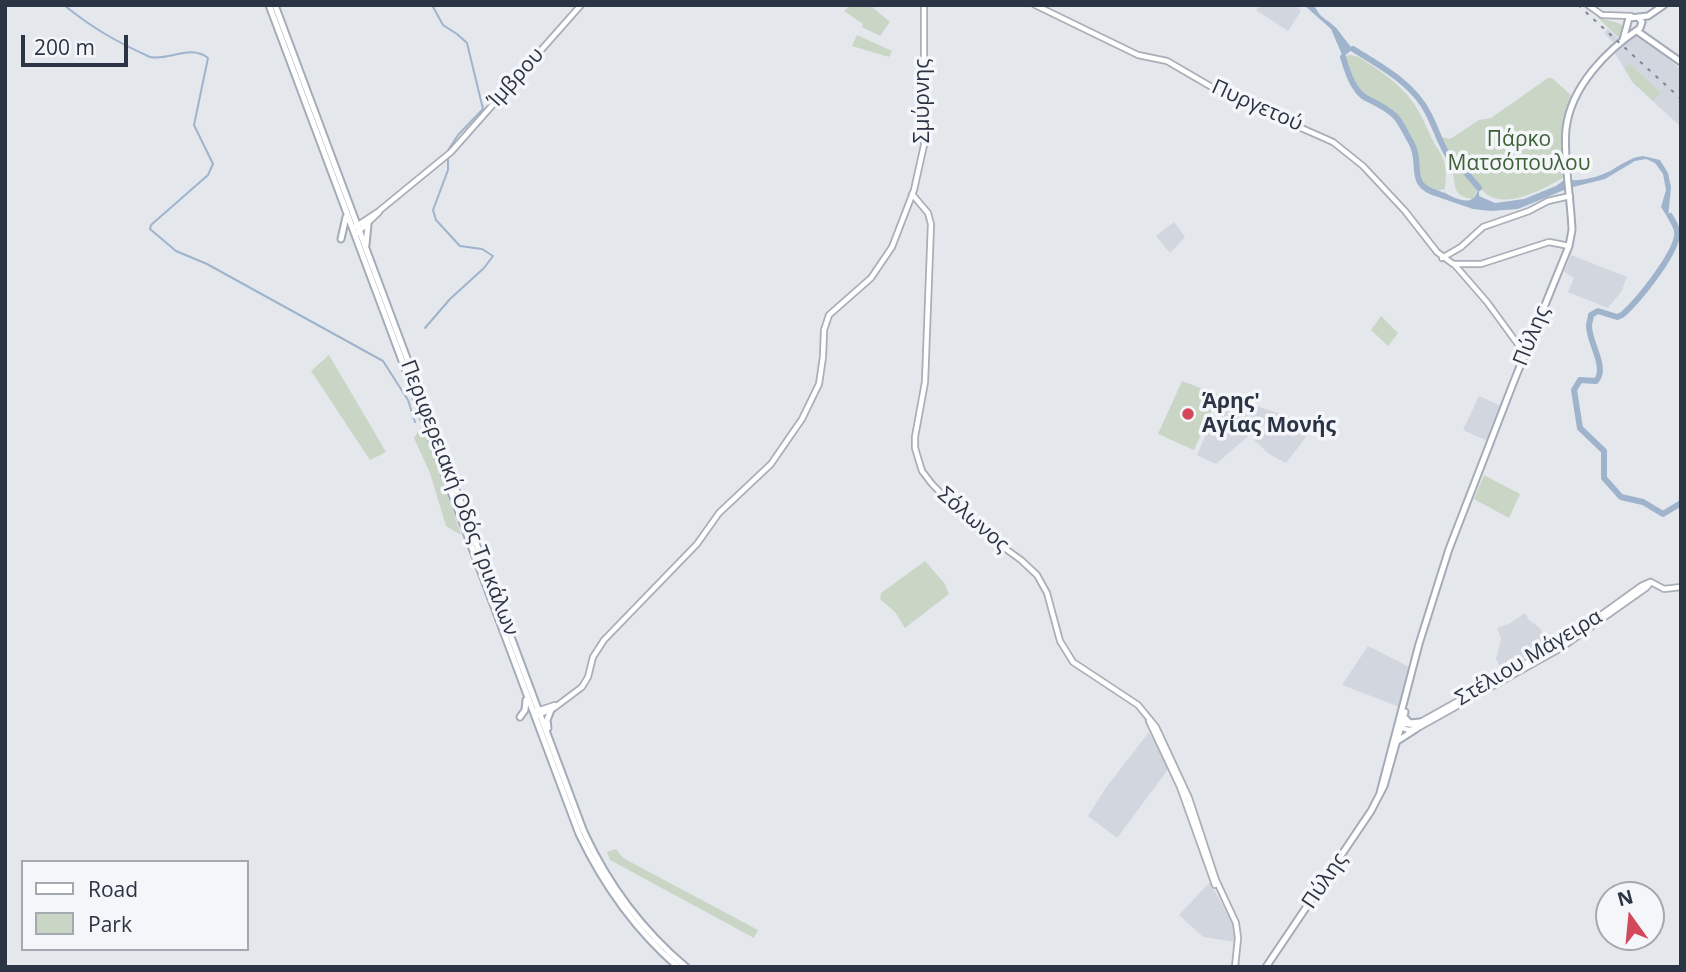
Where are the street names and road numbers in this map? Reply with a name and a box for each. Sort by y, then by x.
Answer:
street label: Ίμβρου [483,43,549,113]
street label: Σμύρνης [910,59,936,143]
street label: Πυργετού [1208,75,1306,137]
street label: Πύλης [1509,302,1555,370]
street label: Περιφερειακή Οδός Τρικάλων [395,357,523,639]
street label: Σόλωνος [932,482,1014,558]
street label: Στέλιου Μάγειρα [1451,604,1607,712]
street label: Πύλης [1297,848,1353,914]

